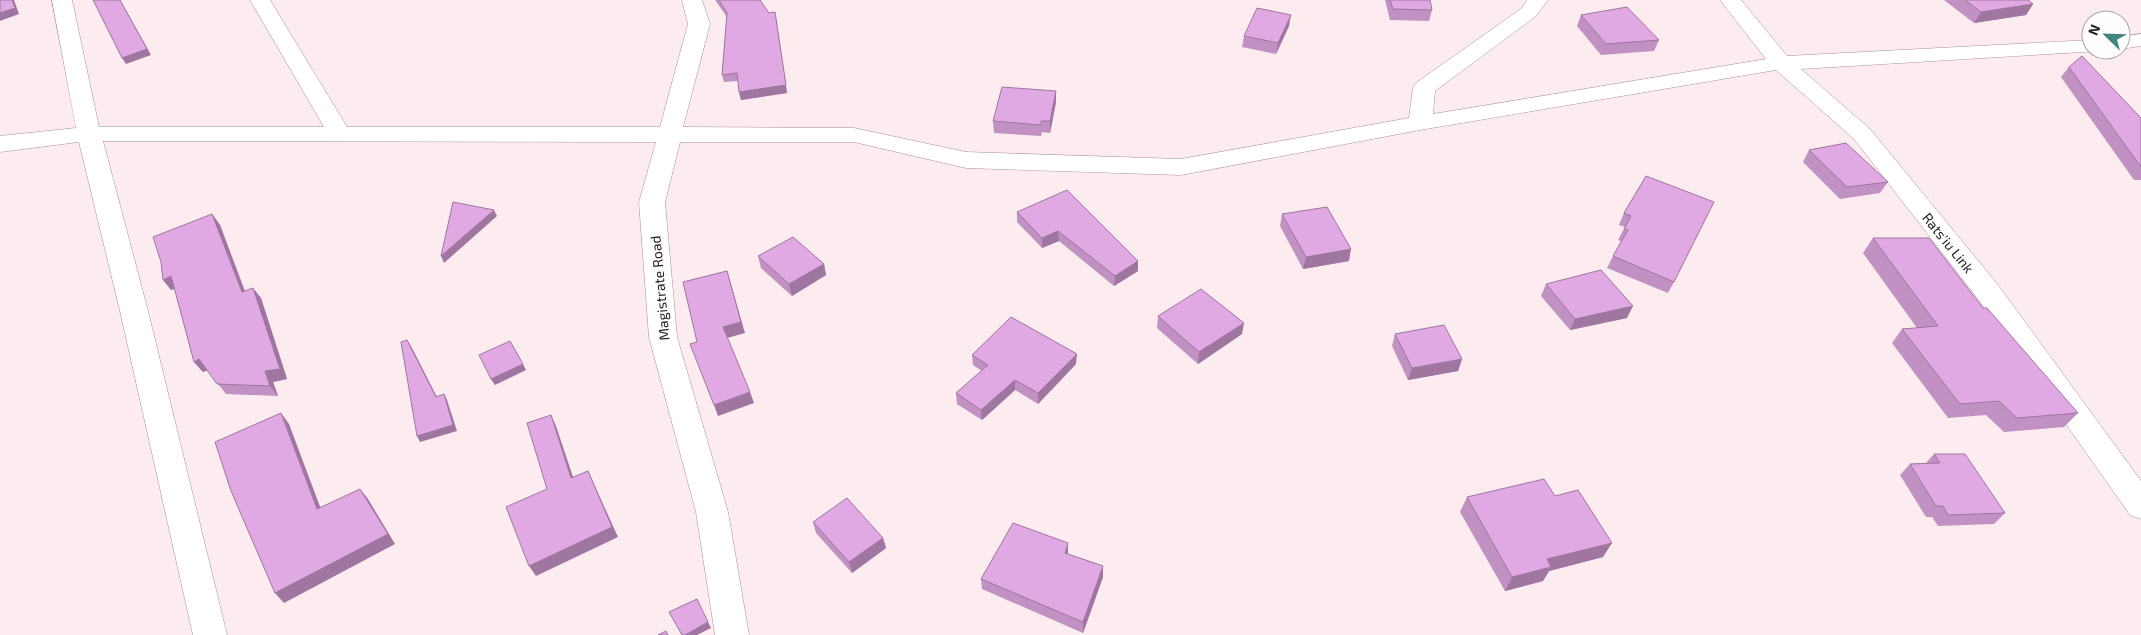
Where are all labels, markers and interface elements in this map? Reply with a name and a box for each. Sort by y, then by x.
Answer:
north arrow [2081,10,2131,60]
text: N [2084,22,2103,38]
street label: Rats'iu Link [1919,209,1978,276]
street label: Magistrate Road [646,235,673,341]

